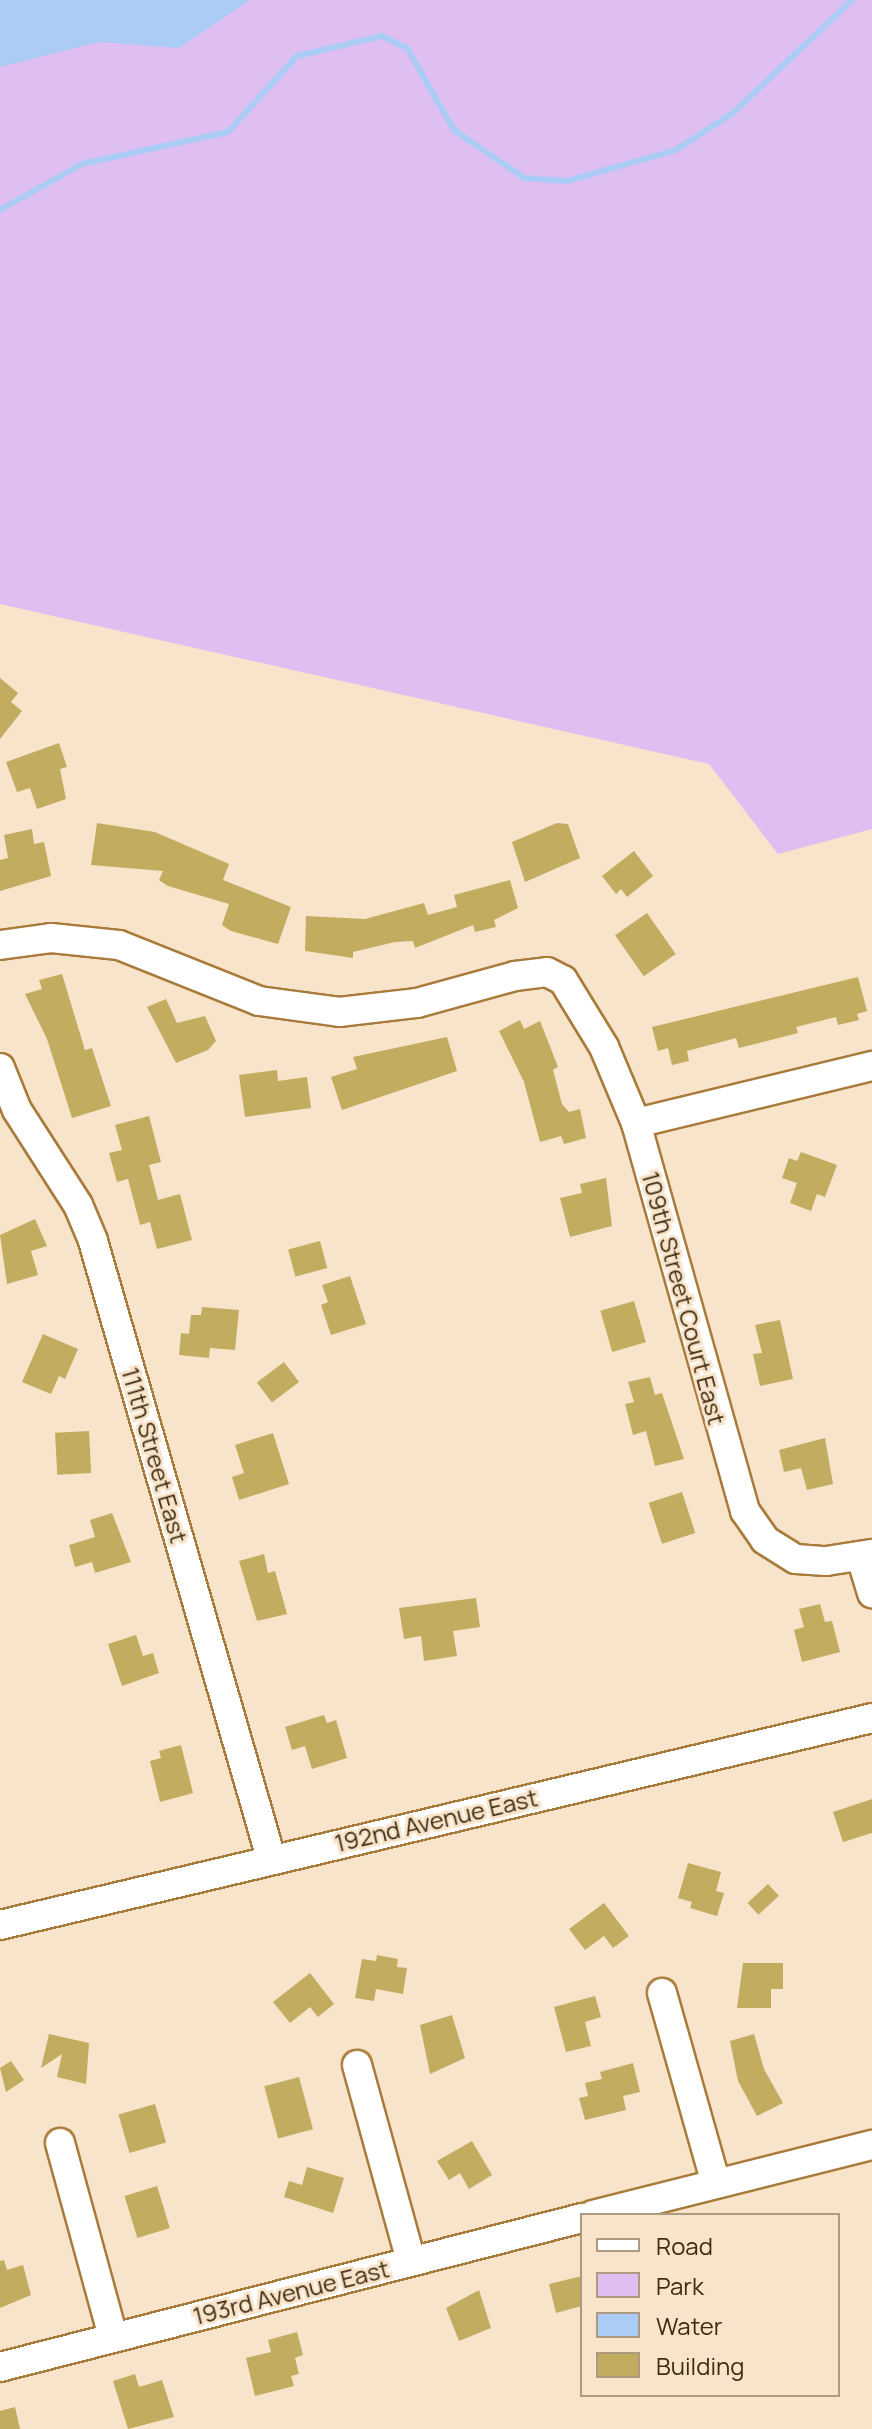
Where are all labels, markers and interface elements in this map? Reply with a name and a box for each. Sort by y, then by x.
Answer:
street label: 109th Street Court East [636,1168,732,1428]
street label: 111th Street East [116,1364,194,1546]
street label: 192nd Avenue East [332,1783,540,1857]
legend [580,2213,840,2397]
text: Road [656,2229,713,2262]
street label: 193rd Avenue East [190,2254,392,2330]
text: Park [656,2269,704,2302]
text: Water [656,2309,723,2342]
text: Building [656,2349,744,2382]

